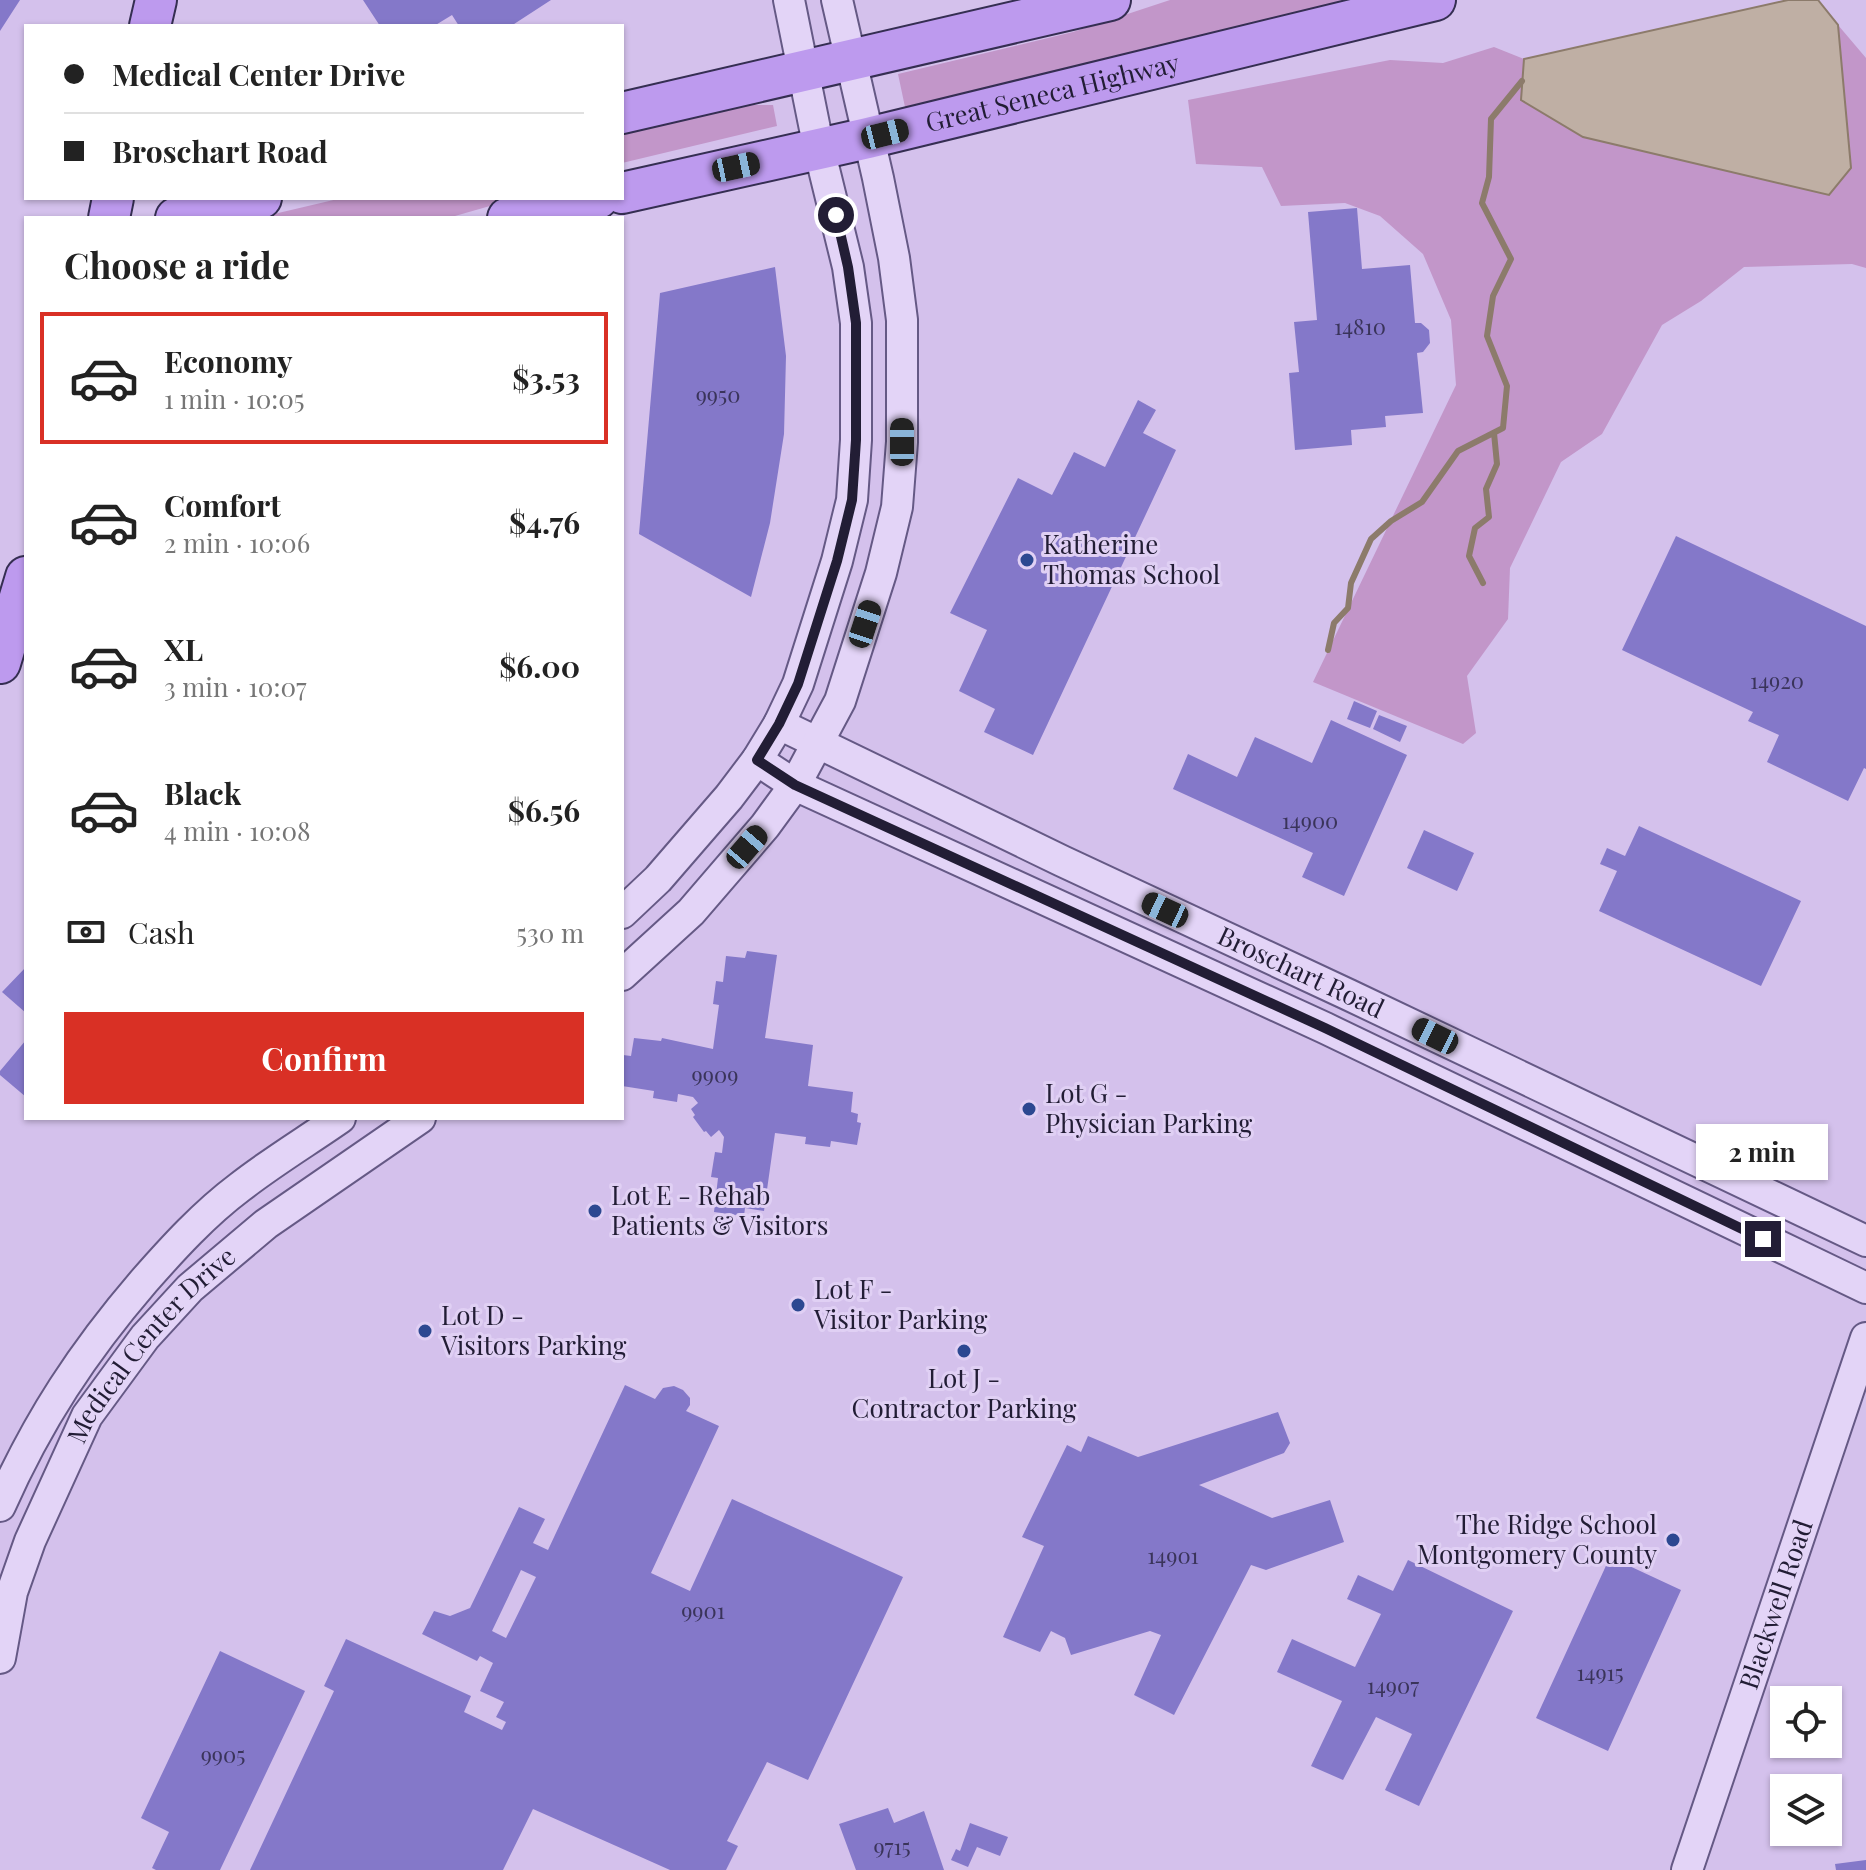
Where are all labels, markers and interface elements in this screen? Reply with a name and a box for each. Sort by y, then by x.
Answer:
street label: Great Seneca Highway [922,44,1183,139]
text: Medical Center Drive [112,54,405,94]
car [859,117,911,151]
text: Broschart Road [112,131,328,171]
car [710,150,762,184]
route start [818,197,854,233]
text: Choose a ride [64,240,290,288]
house number: 14810 [1334,311,1386,341]
text: Economy [164,341,293,381]
icon: car [68,342,140,414]
text: $3.53 [512,358,580,398]
house number: 9950 [696,379,740,409]
text: 1 min · 10:05 [164,381,305,416]
car [890,418,914,466]
text: Comfort [164,485,281,525]
icon: car [68,486,140,558]
text: $4.76 [509,502,580,542]
text: 2 min · 10:06 [164,525,310,560]
place label: Katherine Thomas School [1043,526,1220,591]
marker: Katherine Thomas School [1018,551,1036,569]
car [846,597,884,651]
text: XL [164,629,203,669]
icon: car [68,630,140,702]
text: $6.00 [499,646,580,686]
house number: 14920 [1750,665,1804,695]
text: 3 min · 10:07 [164,669,307,704]
text: Black [164,773,241,813]
icon: car [68,774,140,846]
text: $6.56 [508,790,580,830]
house number: 14900 [1282,805,1338,835]
text: 4 min · 10:08 [164,813,311,848]
car [722,821,772,873]
car [1138,889,1192,931]
icon: cash [64,910,108,954]
text: Cash [128,912,195,952]
text: 530 m [516,915,584,950]
street label: Broschart Road [1213,917,1390,1025]
button: Confirm [64,1012,584,1104]
car [1408,1015,1462,1057]
house number: 9909 [692,1059,738,1089]
place label: Lot G - Physician Parking [1045,1075,1253,1140]
marker: Lot G - Physician Parking [1020,1100,1038,1118]
callout: 2 min [1697,1123,1829,1179]
text: 2 min [1728,1134,1796,1169]
place label: Lot E - Rehab Patients & Visitors [611,1177,828,1242]
marker: Lot E - Rehab Patients & Visitors [586,1202,604,1220]
route end [1745,1221,1781,1257]
street label: Medical Center Drive [58,1238,242,1448]
place label: Lot F - Visitor Parking [813,1271,988,1336]
marker: Lot F - Visitor Parking [789,1296,807,1314]
place label: Lot D - Visitors Parking [440,1297,627,1362]
marker: Lot D - Visitors Parking [416,1322,434,1340]
marker: Lot J - Contractor Parking [955,1342,973,1360]
place label: Lot J - Contractor Parking [852,1360,1077,1425]
place label: The Ridge School Montgomery County [1417,1506,1657,1571]
street label: Blackwell Road [1730,1515,1820,1694]
marker: The Ridge School Montgomery County [1664,1531,1682,1549]
house number: 14901 [1147,1540,1199,1570]
house number: 9901 [681,1595,725,1625]
house number: 14915 [1576,1657,1624,1687]
house number: 14907 [1367,1670,1419,1700]
map controls [1770,1686,1842,1846]
button: locate [1770,1686,1842,1758]
house number: 9905 [201,1739,245,1769]
button: layers [1770,1774,1842,1846]
house number: 9715 [873,1831,911,1861]

